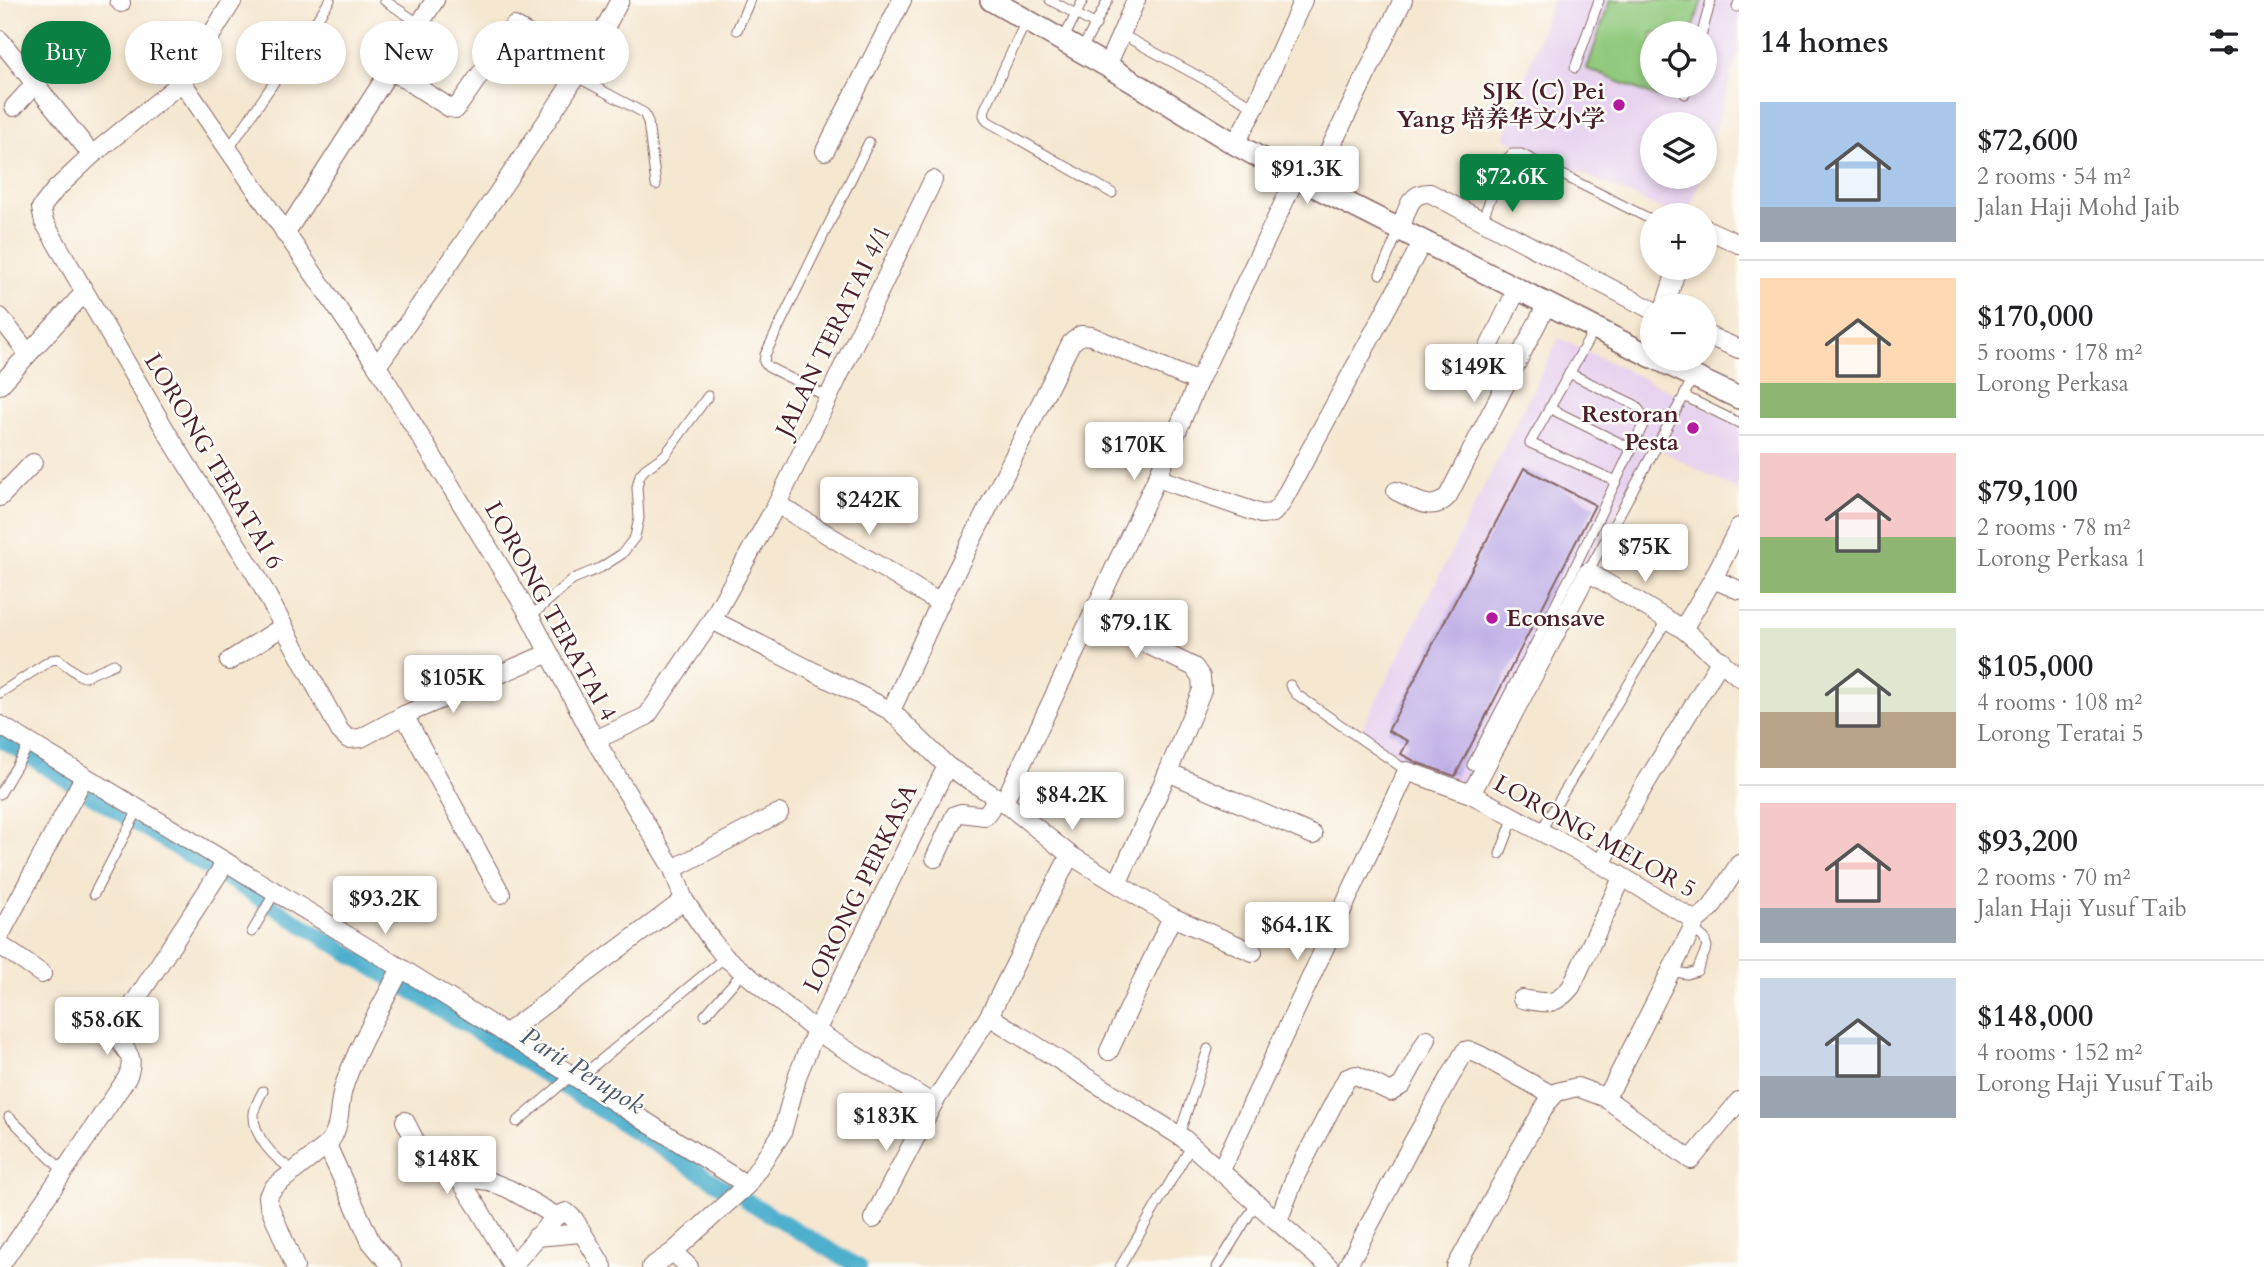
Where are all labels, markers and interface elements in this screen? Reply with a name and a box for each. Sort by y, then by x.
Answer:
chip: Buy [21,21,111,84]
chip: Rent [125,21,222,84]
chip: Filters [236,21,346,84]
chip: New [360,21,458,84]
chip: Apartment [472,21,629,84]
map controls [1640,21,1717,371]
button: locate [1640,21,1717,98]
text: 14 homes [1760,22,1889,63]
icon: filters [2205,23,2243,61]
place label: SJK (C) Pei Yang 培养华文小学 [1396,75,1605,136]
marker: SJK (C) Pei Yang 培养华文小学 [1611,97,1627,113]
button: layers [1640,112,1717,189]
text: $72,600 [1977,120,2078,161]
icon: home [1816,130,1900,214]
pin: $91.3K [1250,146,1364,206]
text: $91.3K [1271,153,1343,184]
pin: $72.6K [1455,154,1569,214]
text: $72.6K [1476,161,1548,192]
text: 2 rooms · 54 m² [1977,161,2130,192]
text: Jalan Haji Mohd Jaib [1977,192,2180,223]
button: + [1640,203,1717,280]
street label: JALAN TERATAI 4/1 [767,220,899,445]
button: − [1640,294,1717,371]
text: $170,000 [1977,296,2093,337]
icon: home [1816,306,1900,390]
text: 5 rooms · 178 m² [1977,337,2142,368]
pin: $149K [1425,344,1523,404]
street label: LORONG TERATAI 6 [136,347,291,575]
text: $149K [1441,351,1507,382]
text: Lorong Perkasa [1977,368,2129,399]
place label: Restoran Pesta [1581,398,1680,459]
marker: Restoran Pesta [1685,420,1701,436]
pin: $170K [1085,422,1183,482]
text: $170K [1101,429,1167,460]
text: $79,100 [1977,471,2078,512]
pin: $242K [820,477,918,537]
icon: home [1816,481,1900,565]
text: $242K [836,484,902,515]
street label: LORONG TERATAI 4 [476,496,625,727]
text: 2 rooms · 78 m² [1977,512,2130,543]
pin: $75K [1604,524,1686,584]
text: $75K [1618,531,1672,562]
text: Lorong Perkasa 1 [1977,543,2147,574]
pin: $79.1K [1079,600,1193,660]
place label: Econsave [1506,602,1605,635]
text: $79.1K [1100,607,1172,638]
marker: Econsave [1484,610,1500,626]
text: $105,000 [1977,646,2093,687]
pin: $105K [404,656,502,715]
icon: home [1816,656,1900,740]
text: $105K [420,662,486,693]
text: 4 rooms · 108 m² [1977,687,2142,718]
text: Lorong Teratai 5 [1977,718,2144,749]
street label: LORONG MELOR 5 [1488,767,1702,906]
pin: $84.2K [1015,772,1129,832]
street label: LORONG PERKASA [796,778,926,998]
text: $84.2K [1036,779,1108,810]
text: $93,200 [1977,821,2078,862]
icon: home [1816,831,1900,915]
text: 2 rooms · 70 m² [1977,862,2130,893]
pin: $93.2K [328,876,442,936]
text: $93.2K [349,883,421,914]
text: Jalan Haji Yusuf Taib [1977,893,2187,924]
pin: $64.1K [1240,902,1354,962]
text: $64.1K [1261,909,1333,940]
text: $148,000 [1977,996,2093,1037]
pin: $58.6K [50,998,164,1057]
text: $58.6K [71,1004,143,1035]
icon: home [1816,1006,1900,1090]
water label: Parit Perupok [514,1018,652,1122]
text: 4 rooms · 152 m² [1977,1037,2142,1068]
text: Lorong Haji Yusuf Taib [1977,1068,2214,1099]
pin: $183K [837,1094,935,1153]
text: $183K [853,1100,919,1131]
pin: $148K [398,1136,496,1196]
text: $148K [414,1143,480,1174]

